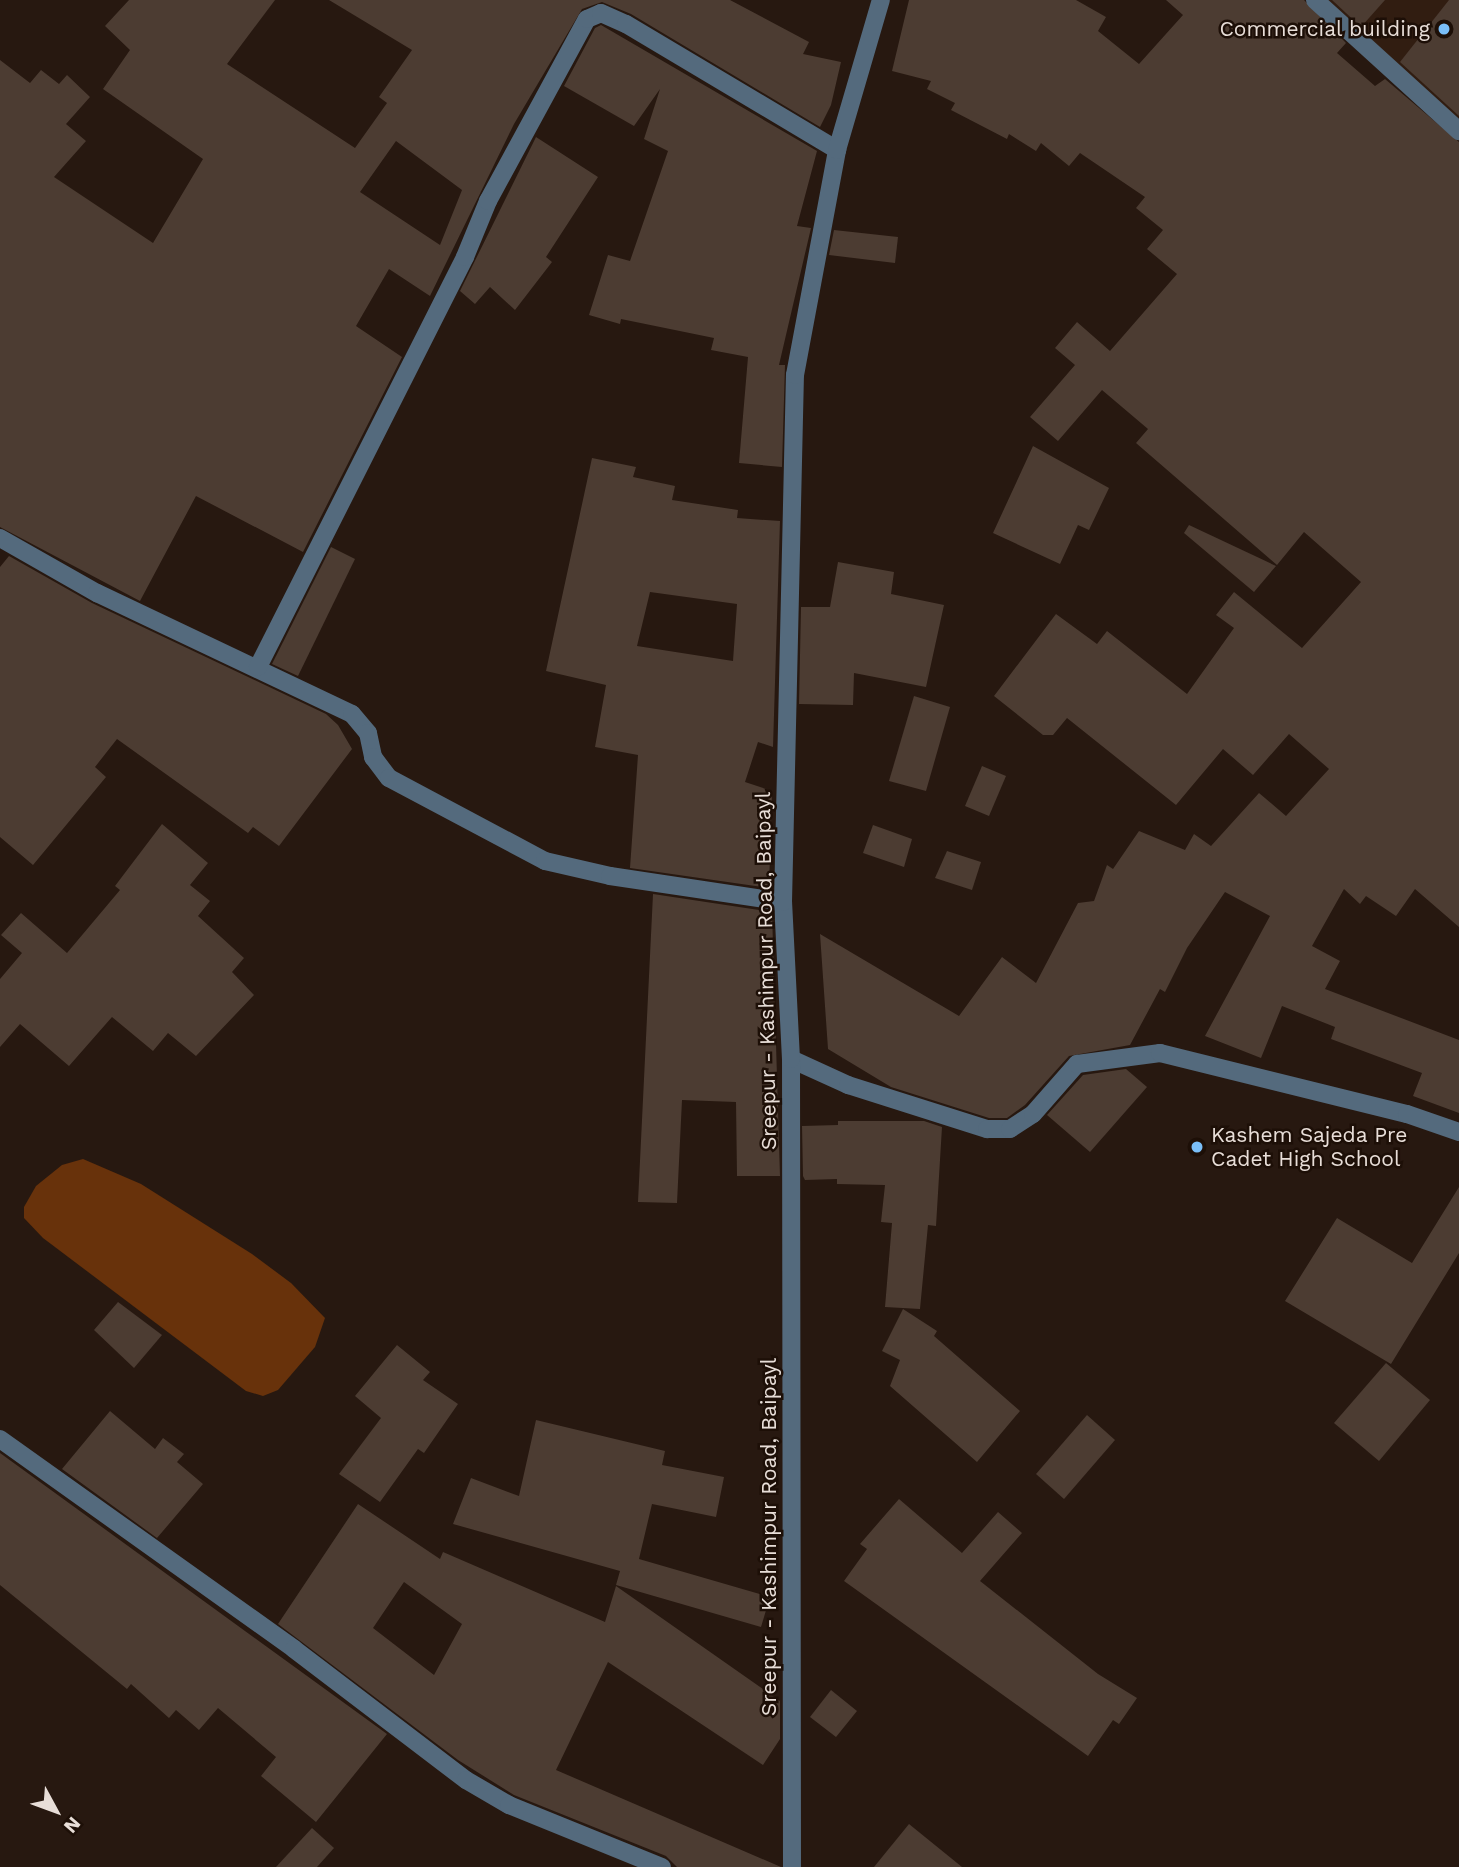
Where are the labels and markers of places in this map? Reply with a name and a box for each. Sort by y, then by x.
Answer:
place label: Commercial building [1219,16,1430,42]
marker: Commercial building [1436,21,1452,37]
place label: Kashem Sajeda Pre Cadet High School [1211,1122,1408,1172]
marker: Kashem Sajeda Pre Cadet High School [1189,1139,1205,1155]

